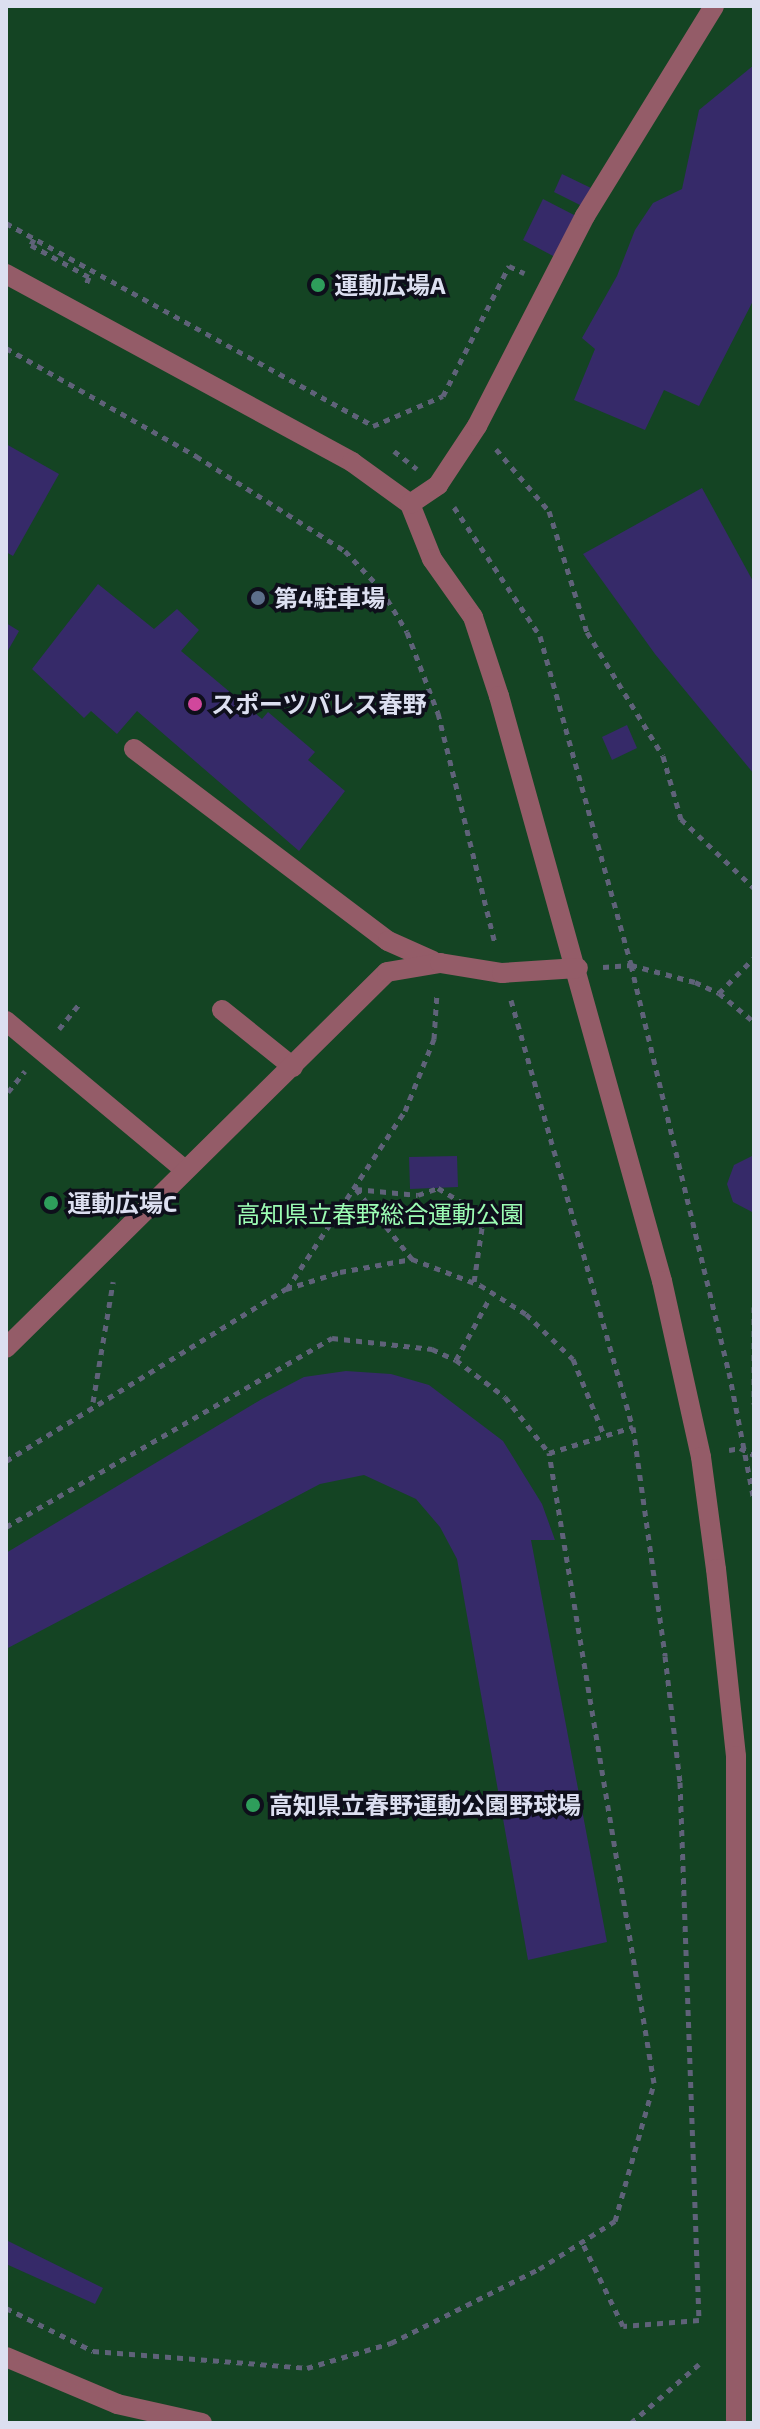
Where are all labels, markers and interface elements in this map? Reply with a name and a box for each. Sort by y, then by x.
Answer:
place label: 運動広場A [334,271,446,299]
marker: 運動広場A [309,276,327,294]
place label: 第4駐車場 [274,584,385,612]
marker: 第4駐車場 [249,589,267,607]
place label: スポーツパレス春野 [211,690,427,718]
marker: スポーツパレス春野 [186,695,204,713]
place label: 運動広場C [67,1189,177,1217]
marker: 運動広場C [42,1194,60,1212]
park label: 高知県立春野総合運動公園 [236,1200,524,1228]
place label: 高知県立春野運動公園野球場 [269,1791,581,1819]
marker: 高知県立春野運動公園野球場 [244,1796,262,1814]

